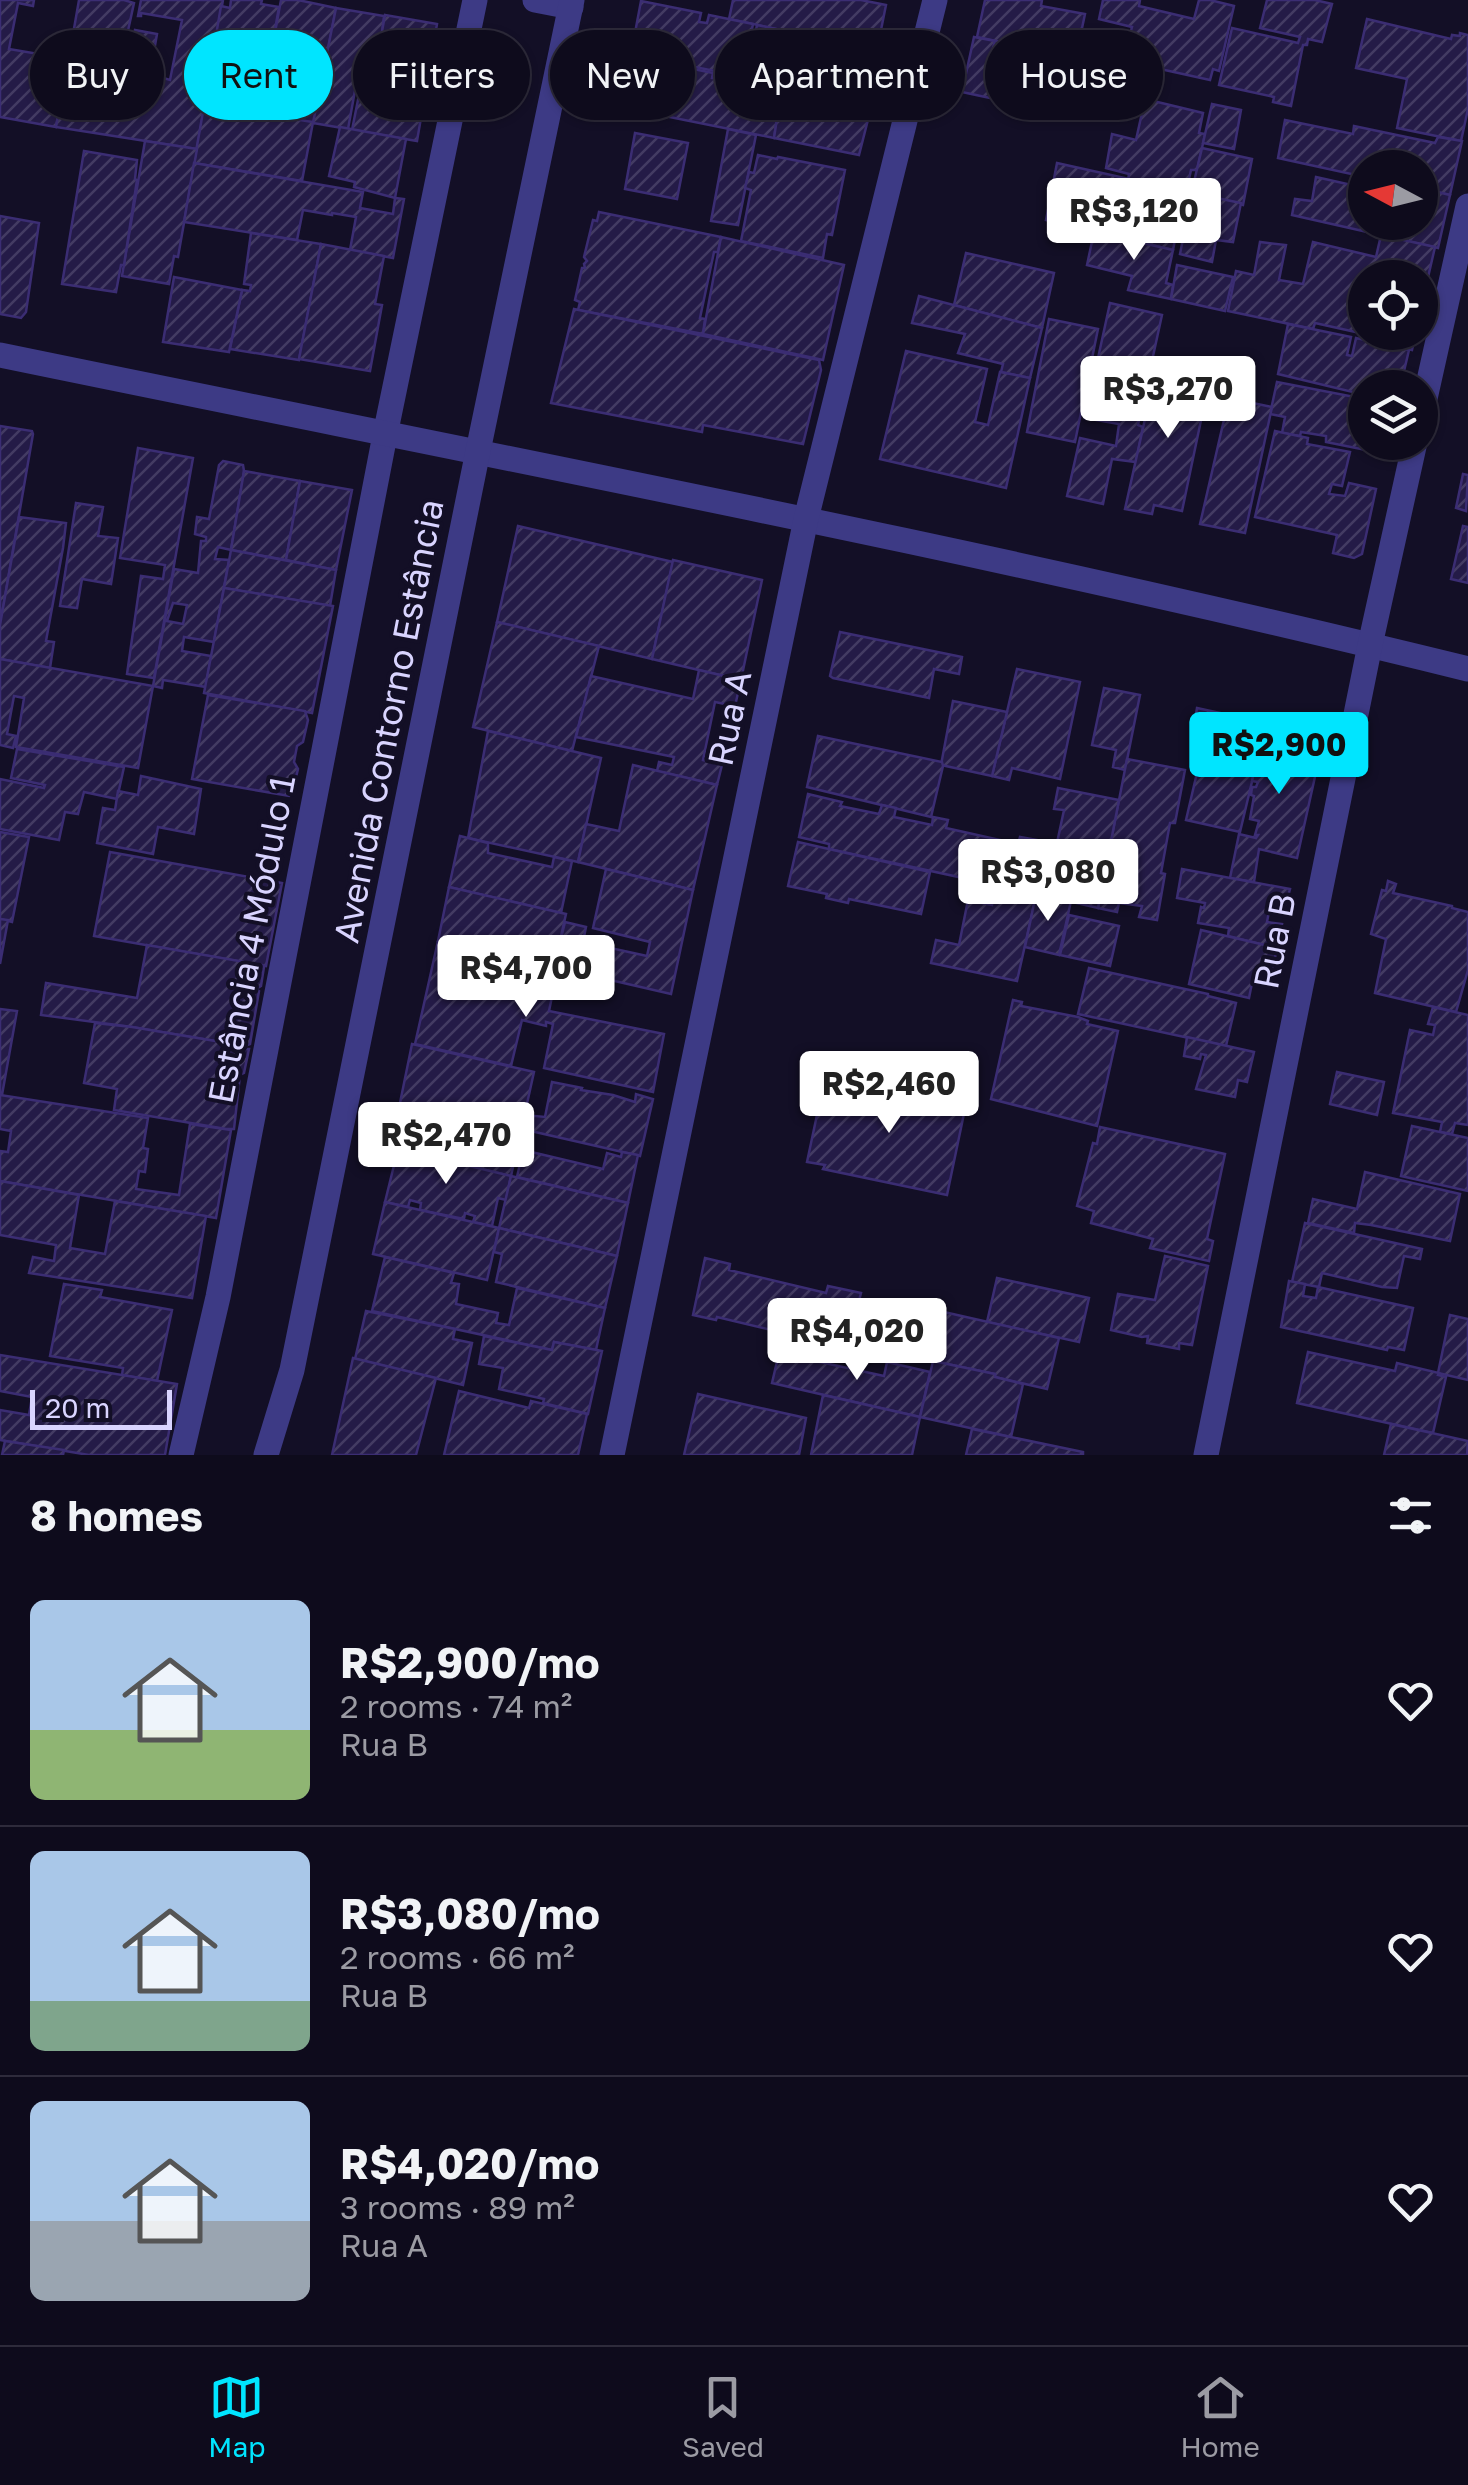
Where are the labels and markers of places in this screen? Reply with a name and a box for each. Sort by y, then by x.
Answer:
pin: R$3,120 [1042,178,1226,263]
pin: R$3,270 [1076,356,1260,441]
pin: R$2,900 [1187,712,1371,797]
pin: R$3,080 [956,839,1140,924]
pin: R$4,700 [434,935,618,1020]
pin: R$2,460 [797,1051,981,1136]
pin: R$2,470 [354,1102,538,1187]
pin: R$4,020 [765,1298,949,1383]

